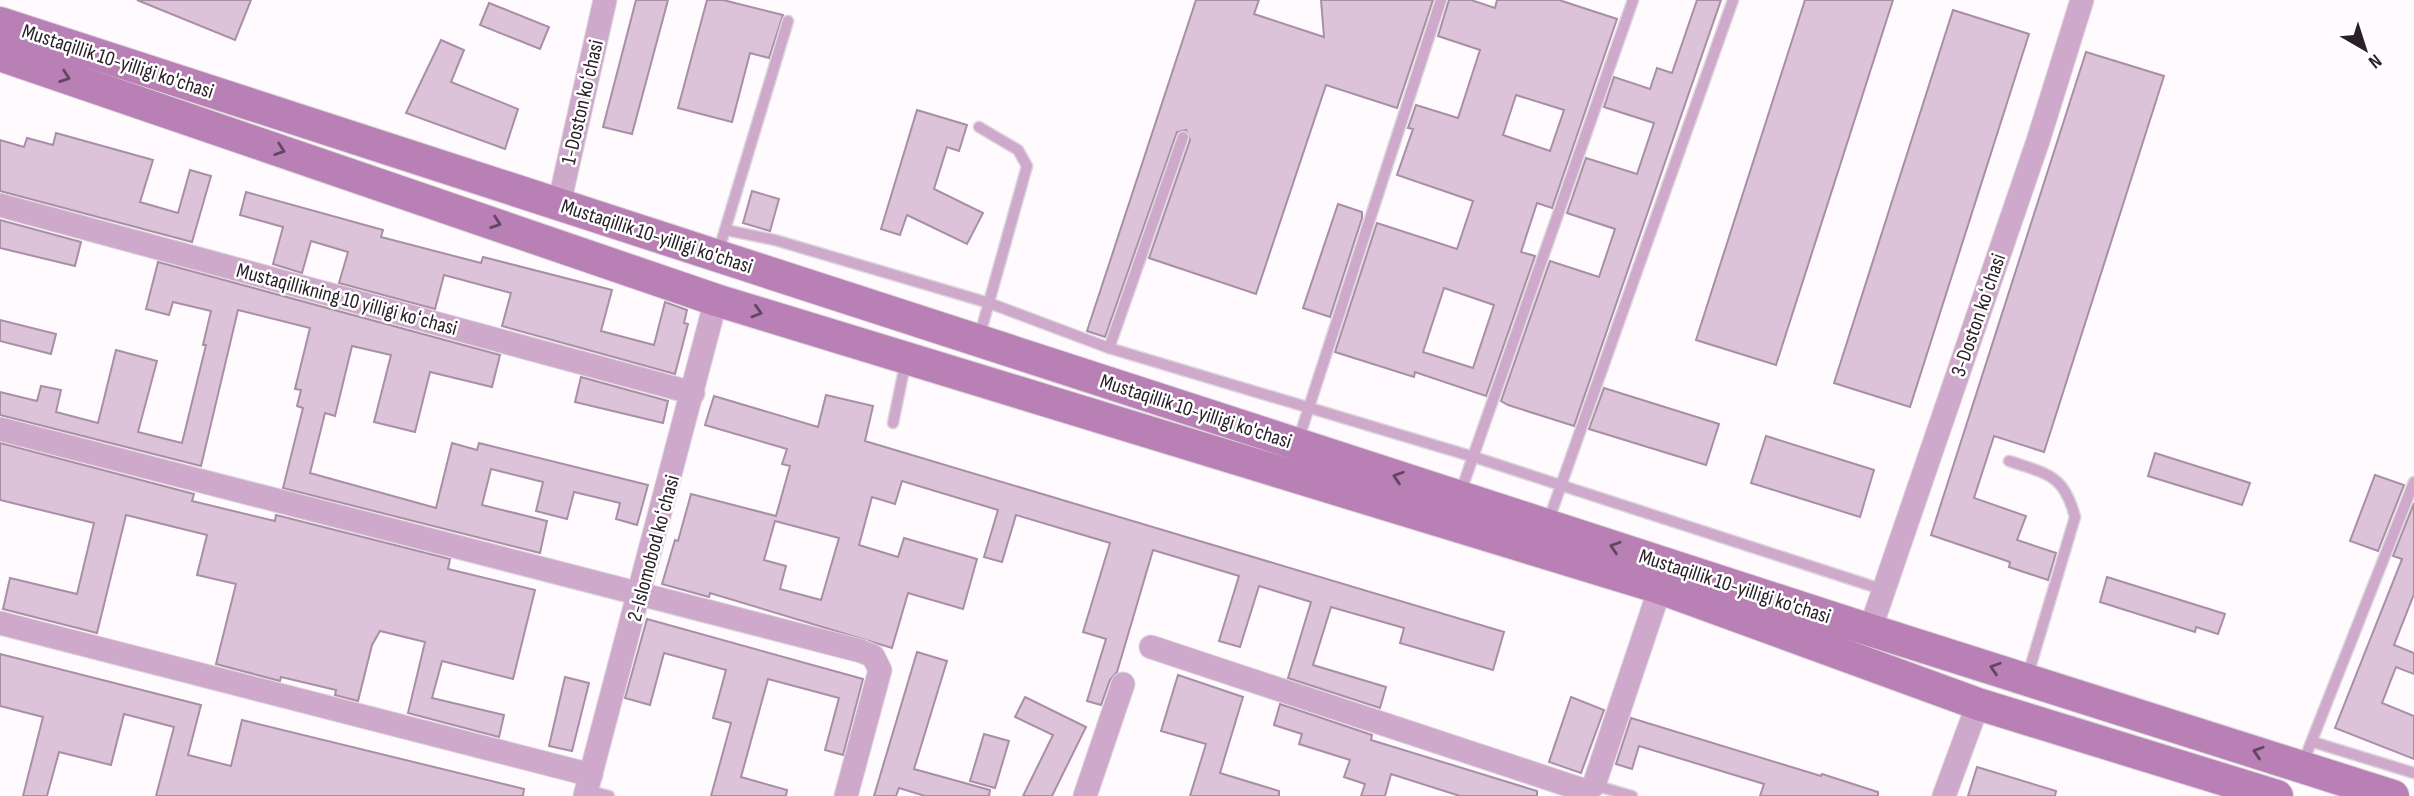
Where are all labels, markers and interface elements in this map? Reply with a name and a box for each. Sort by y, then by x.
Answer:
north arrow [2330,14,2400,84]
street label: Mustaqillik 10-yilligi ko'chasi [19,19,217,104]
street label: 1-Doston koʻchasi [556,37,609,167]
text: N [2364,49,2386,73]
one-way arrow [58,68,70,83]
one-way arrow [274,142,286,156]
street label: Mustaqillik 10-yilligi ko'chasi [558,194,756,279]
one-way arrow [489,215,501,229]
street label: 3-Doston koʻchasi [1946,250,2011,380]
street label: Mustaqillikning 10 yilligi koʻchasi [234,258,460,341]
one-way arrow [751,304,763,318]
street label: Mustaqillik 10-yilligi ko'chasi [1097,369,1295,454]
one-way arrow [1393,471,1405,485]
street label: 2-Islomobod koʻchasi [622,472,685,624]
one-way arrow [1609,541,1622,555]
street label: Mustaqillik 10-yilligi ko'chasi [1636,544,1834,629]
one-way arrow [1990,661,2002,676]
one-way arrow [2253,746,2265,761]

